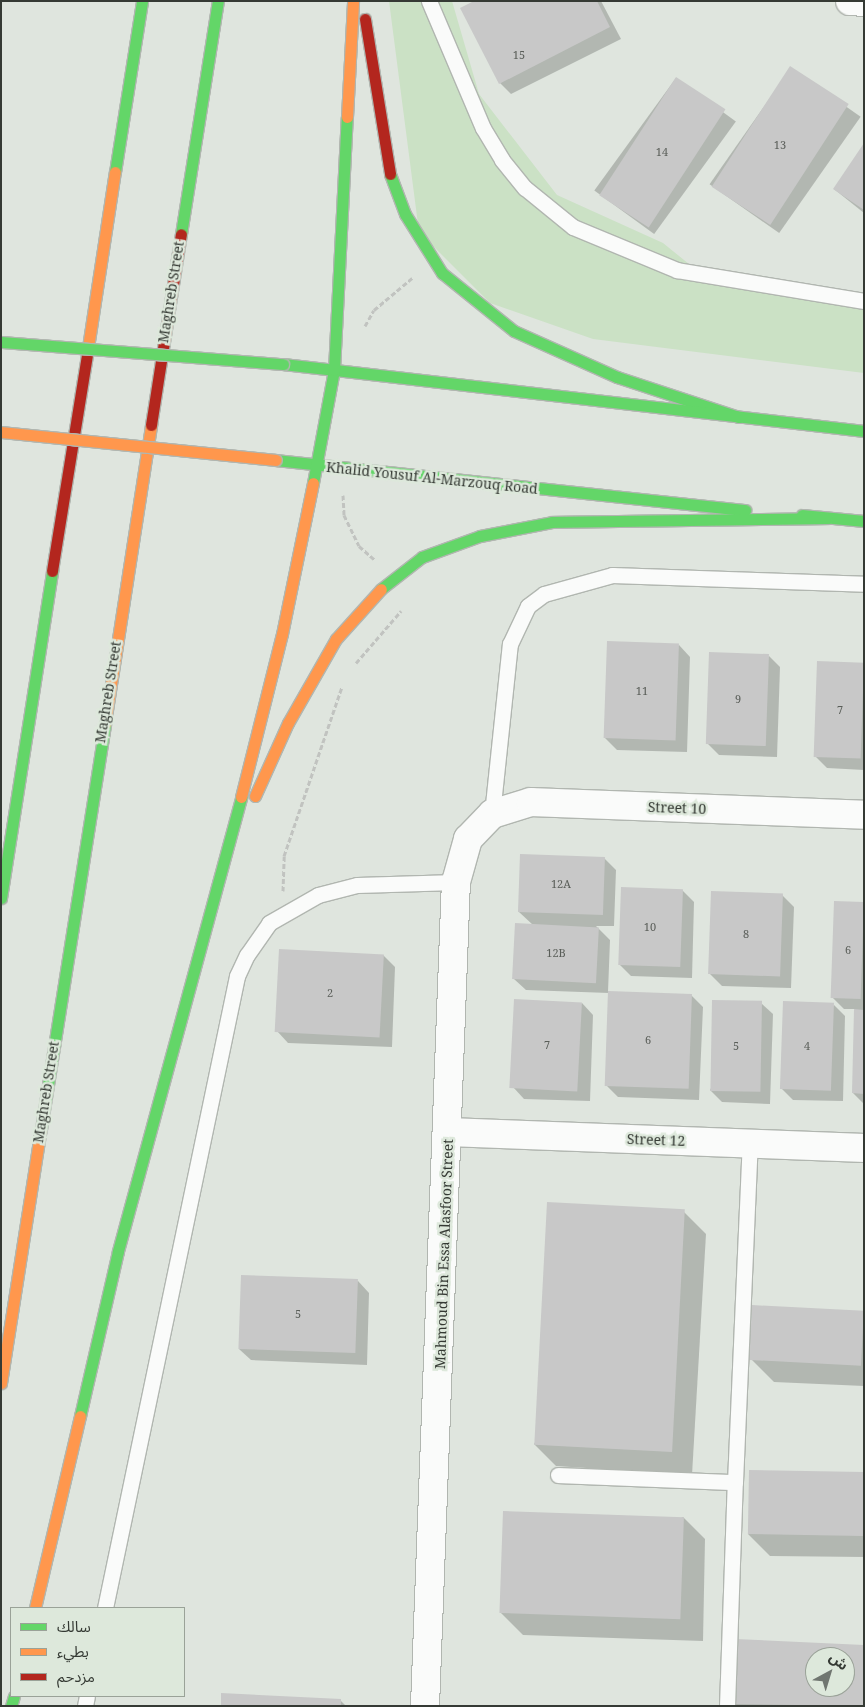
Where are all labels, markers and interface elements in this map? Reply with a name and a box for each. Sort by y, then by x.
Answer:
house number: 15 [513,48,525,62]
house number: 13 [774,138,786,152]
house number: 14 [656,145,668,159]
street label: Maghreb Street [155,240,187,344]
street label: Khalid Yousuf Al-Marzouq Road [325,459,539,497]
street label: Maghreb Street [92,640,124,744]
house number: 11 [636,684,648,698]
house number: 9 [735,692,741,706]
house number: 7 [837,703,843,717]
street label: Street 10 [648,799,706,817]
house number: 12A [551,877,571,891]
house number: 10 [644,920,656,934]
house number: 8 [743,927,749,941]
house number: 6 [845,943,851,957]
house number: 12B [546,946,566,960]
house number: 2 [327,986,333,1000]
house number: 6 [645,1033,651,1047]
house number: 7 [544,1038,550,1052]
house number: 5 [733,1039,739,1053]
house number: 4 [804,1039,810,1053]
street label: Maghreb Street [30,1040,62,1144]
street label: Street 12 [627,1131,685,1149]
street label: Mahmoud Bin Essa Alasfoor Street [432,1139,456,1369]
house number: 5 [295,1307,301,1321]
legend [10,1607,185,1697]
text: سالك [57,1616,91,1636]
text: بطيء [57,1641,89,1661]
north arrow [805,1647,855,1697]
text: ش [826,1647,853,1674]
text: مزدحم [57,1666,95,1686]

